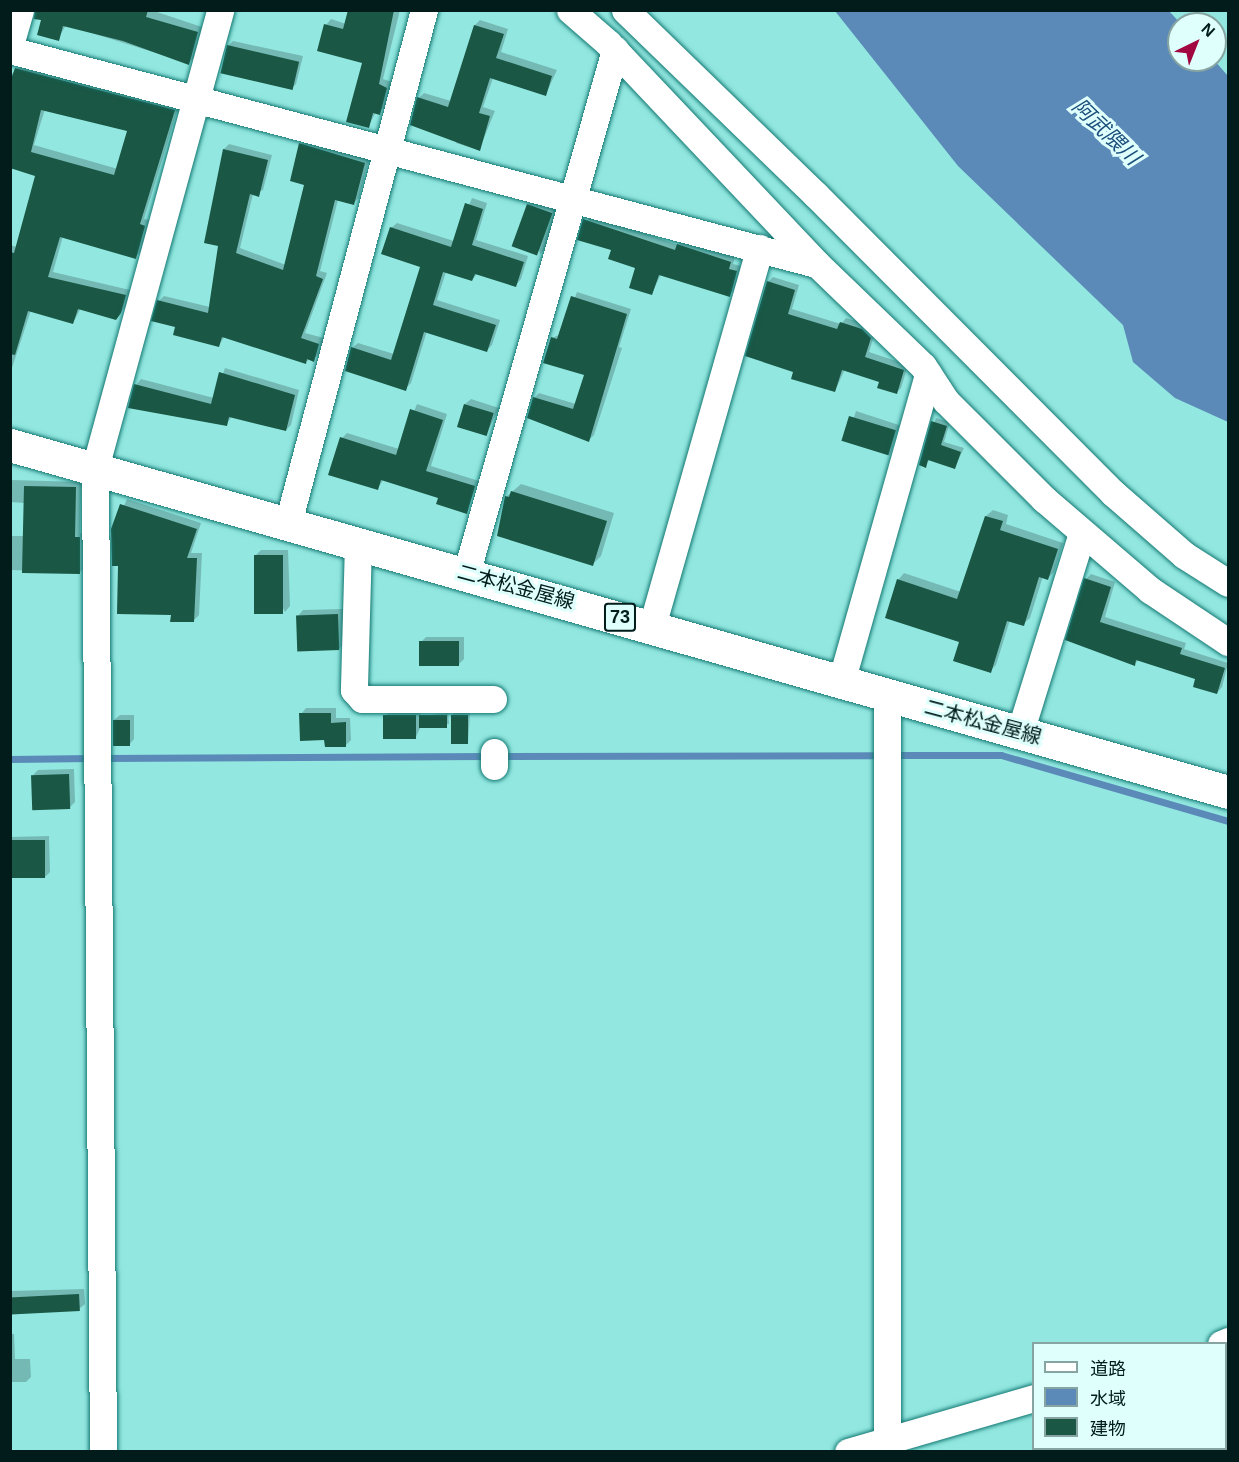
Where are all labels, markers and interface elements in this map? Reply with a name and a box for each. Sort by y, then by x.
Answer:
north arrow [1167,12,1227,72]
text: N [1198,20,1218,40]
water label: 阿武隈川 [1067,94,1145,170]
street label: 二本松金屋線 [455,560,577,614]
road number: 73 [604,602,636,632]
street label: 二本松金屋線 [922,695,1044,749]
legend [1032,1342,1227,1450]
text: 道路 [1090,1359,1126,1379]
text: 水域 [1090,1389,1126,1409]
text: 建物 [1090,1419,1126,1439]

